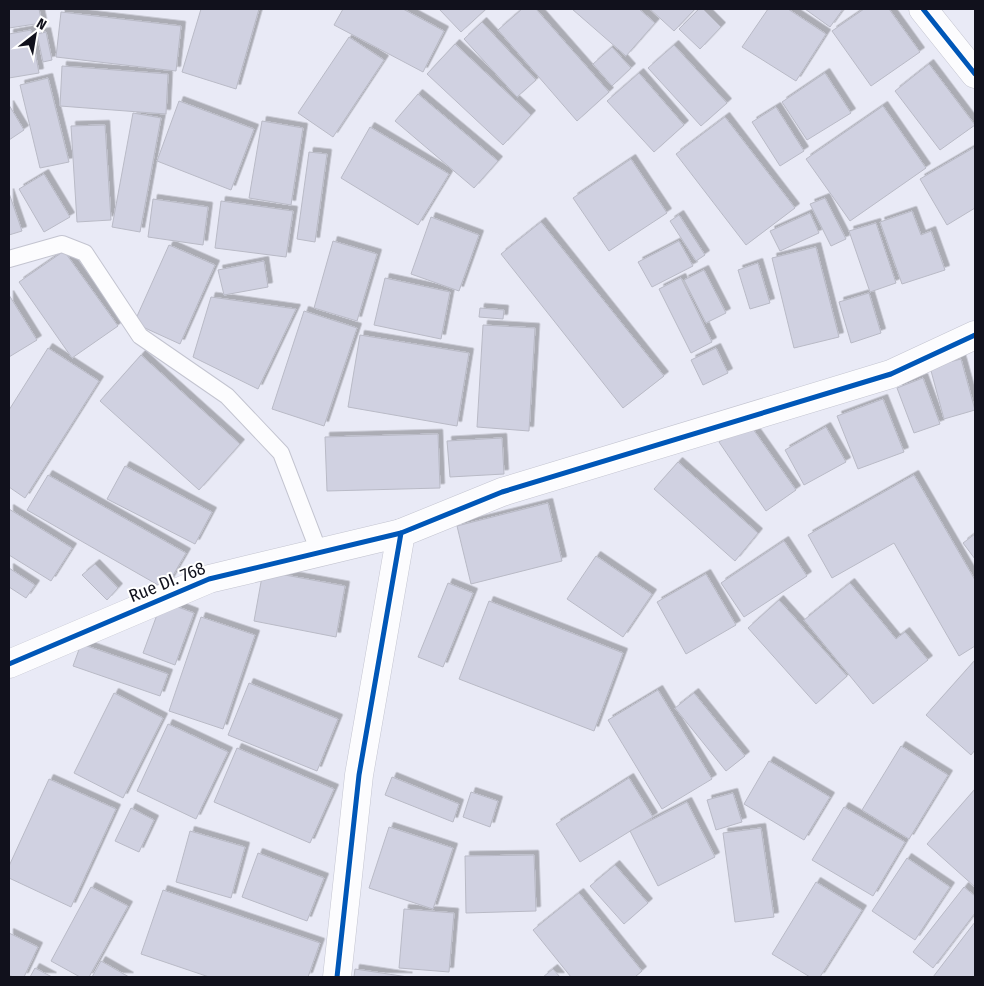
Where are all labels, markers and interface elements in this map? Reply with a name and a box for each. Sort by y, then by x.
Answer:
north arrow [10,10,60,60]
text: N [33,15,49,34]
street label: Rue DI. 768 [126,557,208,607]

